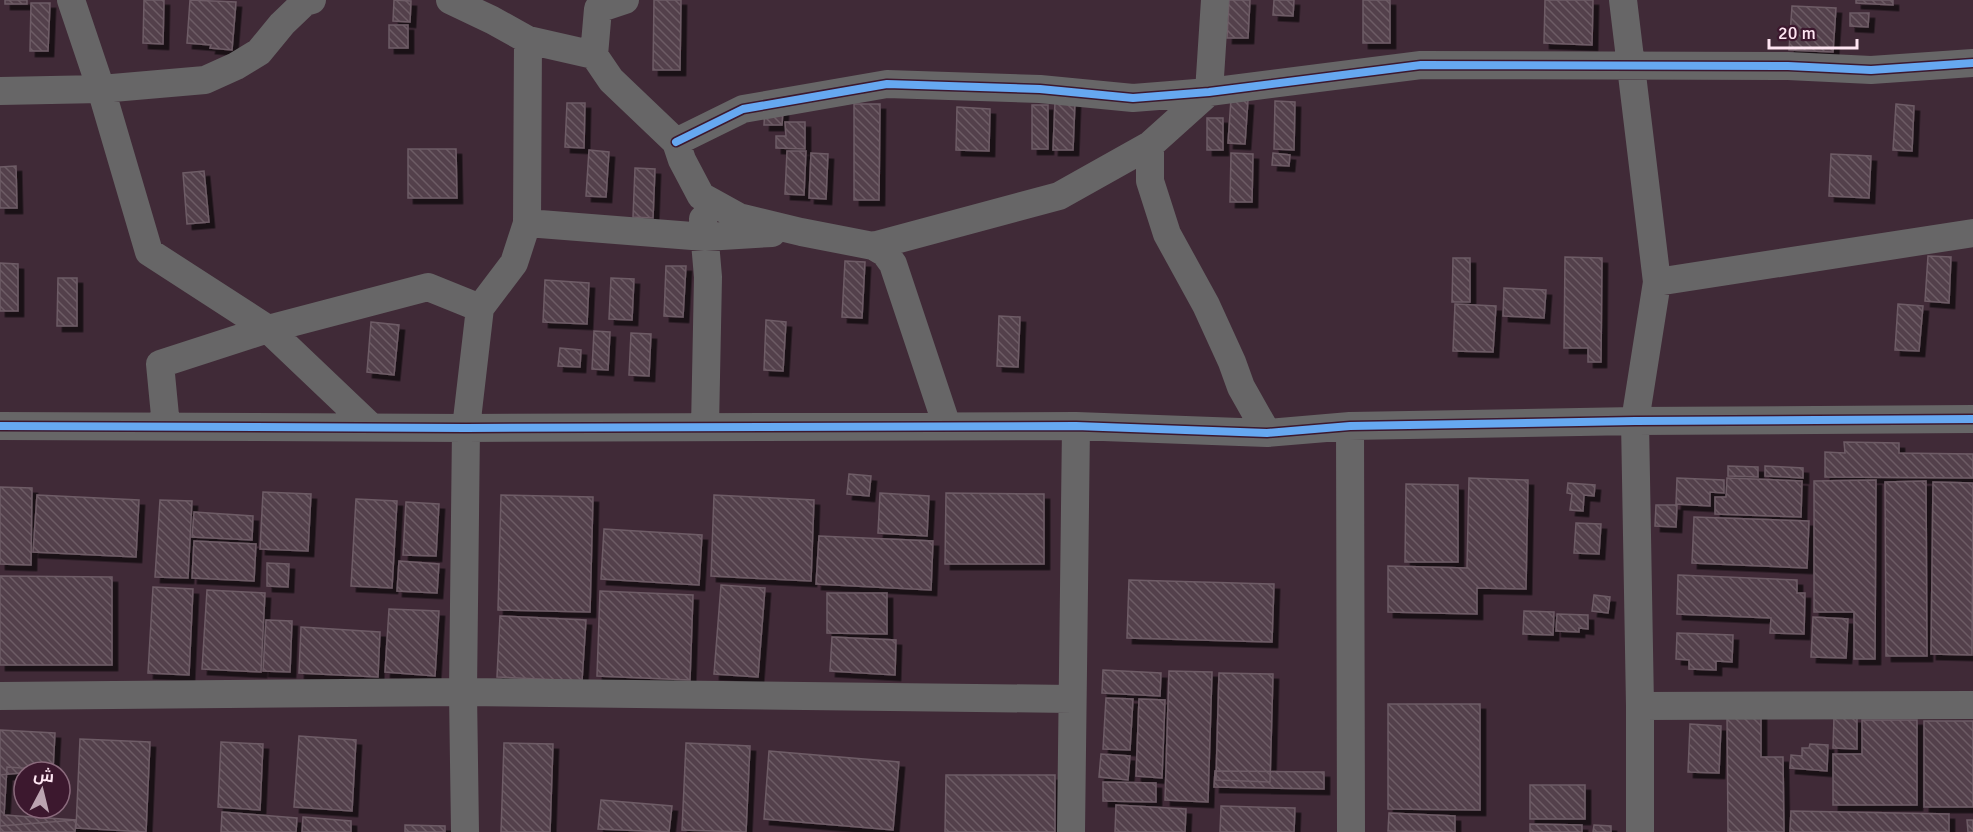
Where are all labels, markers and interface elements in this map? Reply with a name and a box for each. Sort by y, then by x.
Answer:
scale bar [1769,12,1858,50]
text: 20 m [1778,22,1816,44]
north arrow [12,760,72,820]
text: ش [32,765,55,787]

